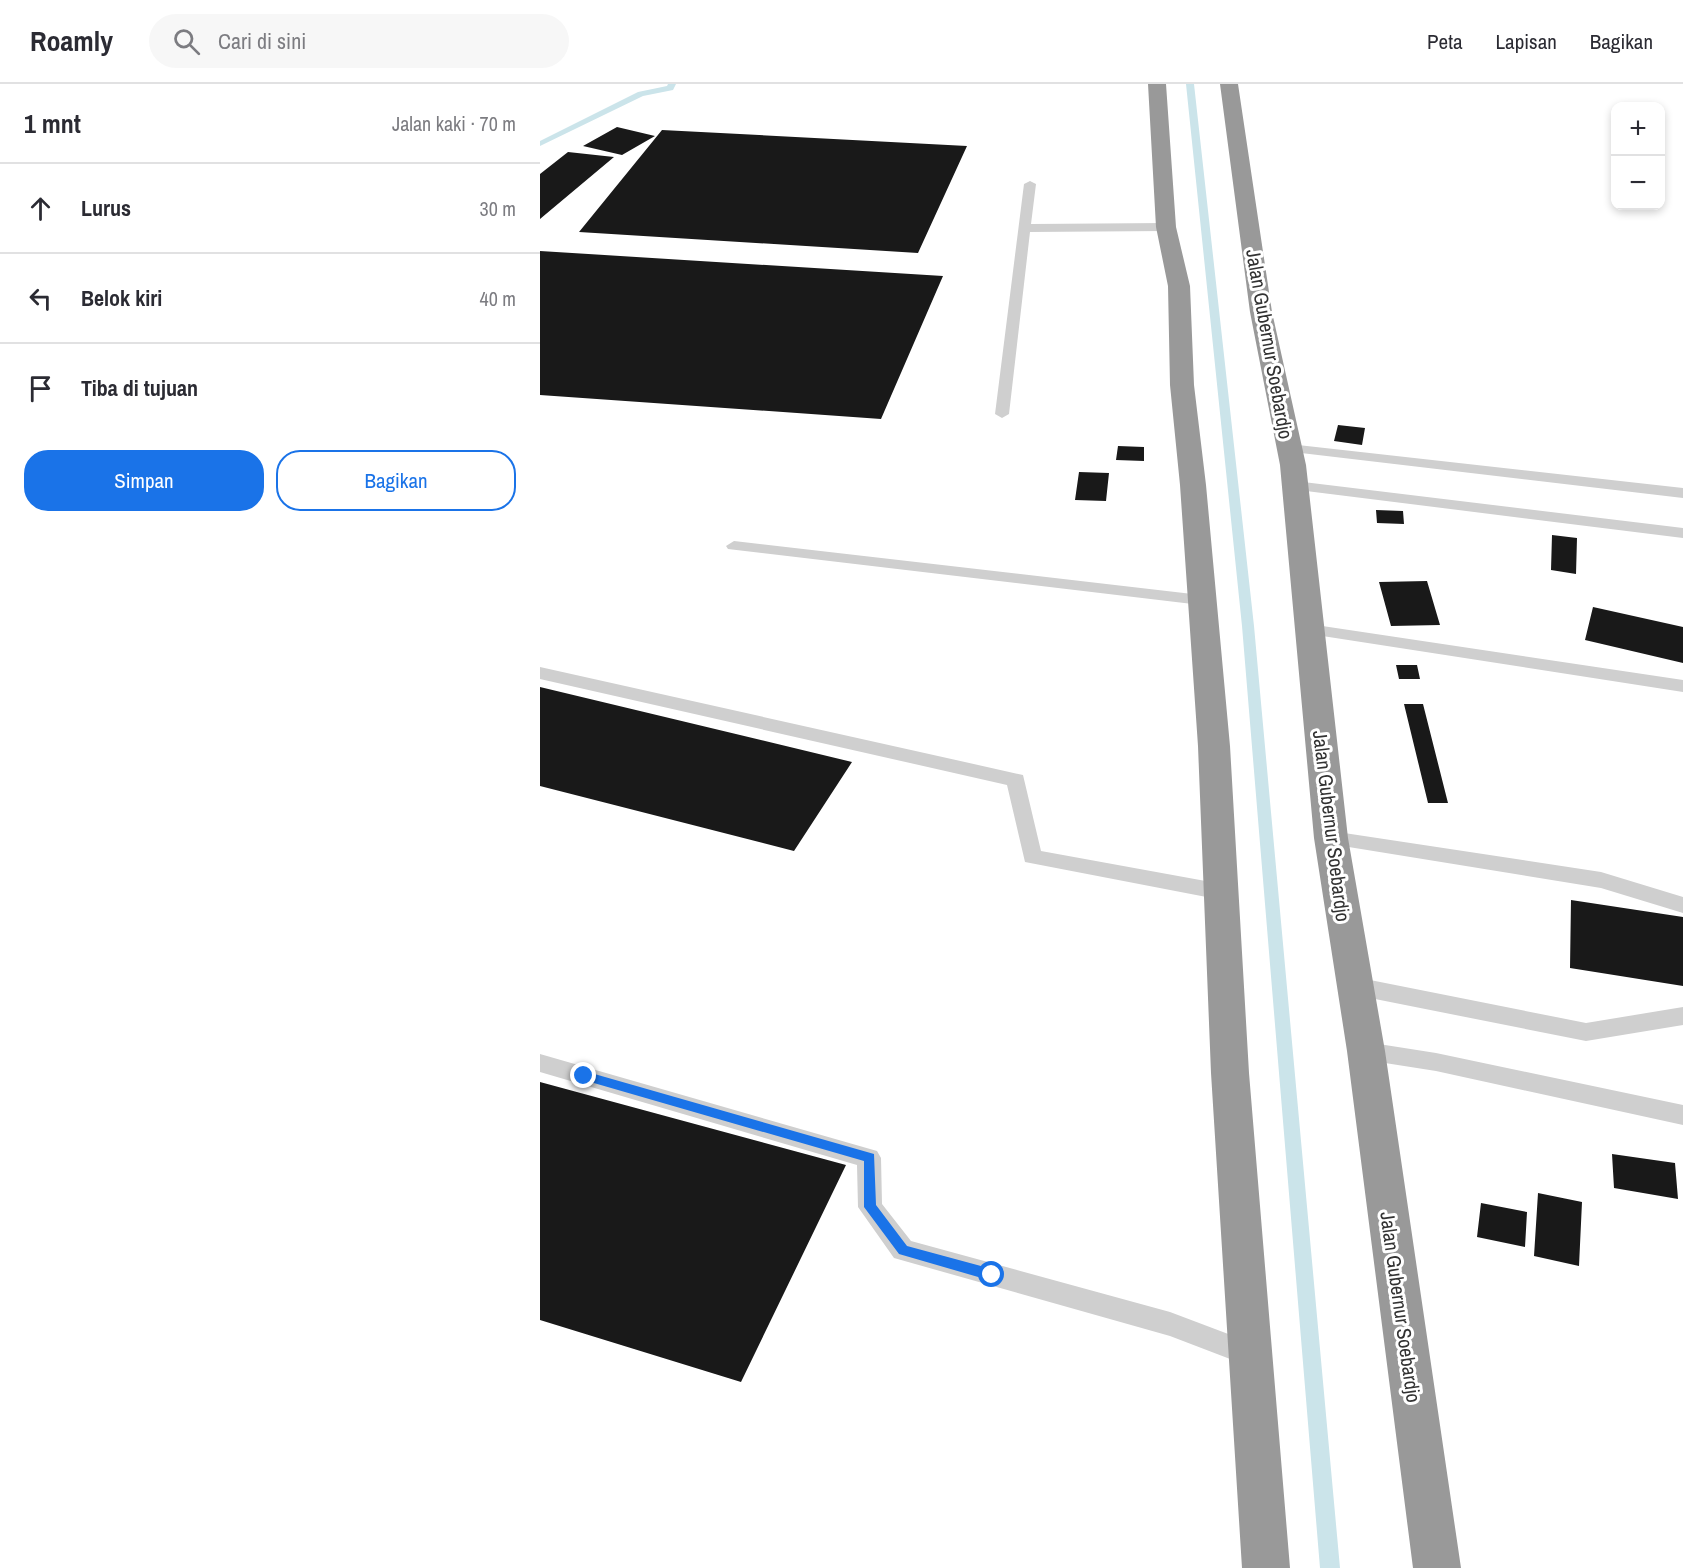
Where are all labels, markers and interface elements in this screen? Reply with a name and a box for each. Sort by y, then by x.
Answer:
search box [149,14,569,68]
text: Roamly [30,22,113,60]
icon: search [170,25,203,58]
text: Cari di sini [218,26,306,56]
text: Peta [1427,27,1463,56]
text: Lapisan [1496,27,1557,56]
text: Bagikan [1590,27,1653,56]
map controls [1611,102,1665,210]
button: + [1611,102,1665,156]
text: 1 mnt [24,106,81,141]
text: Jalan kaki · 70 m [392,110,516,137]
button: − [1611,156,1665,210]
icon: ahead [24,192,57,225]
text: Lurus [81,193,131,223]
text: 30 m [480,195,516,222]
street label: Jalan Gubernur Soebardjo [1240,247,1300,441]
icon: left [24,282,57,315]
text: Belok kiri [81,283,162,313]
text: 40 m [480,285,516,312]
icon: arrive [24,372,57,405]
text: Tiba di tujuan [81,373,198,403]
button: Simpan [24,450,264,511]
button: Bagikan [276,450,516,511]
street label: Jalan Gubernur Soebardjo [1307,729,1357,923]
route end [570,1062,596,1088]
street label: Jalan Gubernur Soebardjo [1374,1210,1428,1404]
route start [978,1261,1004,1287]

